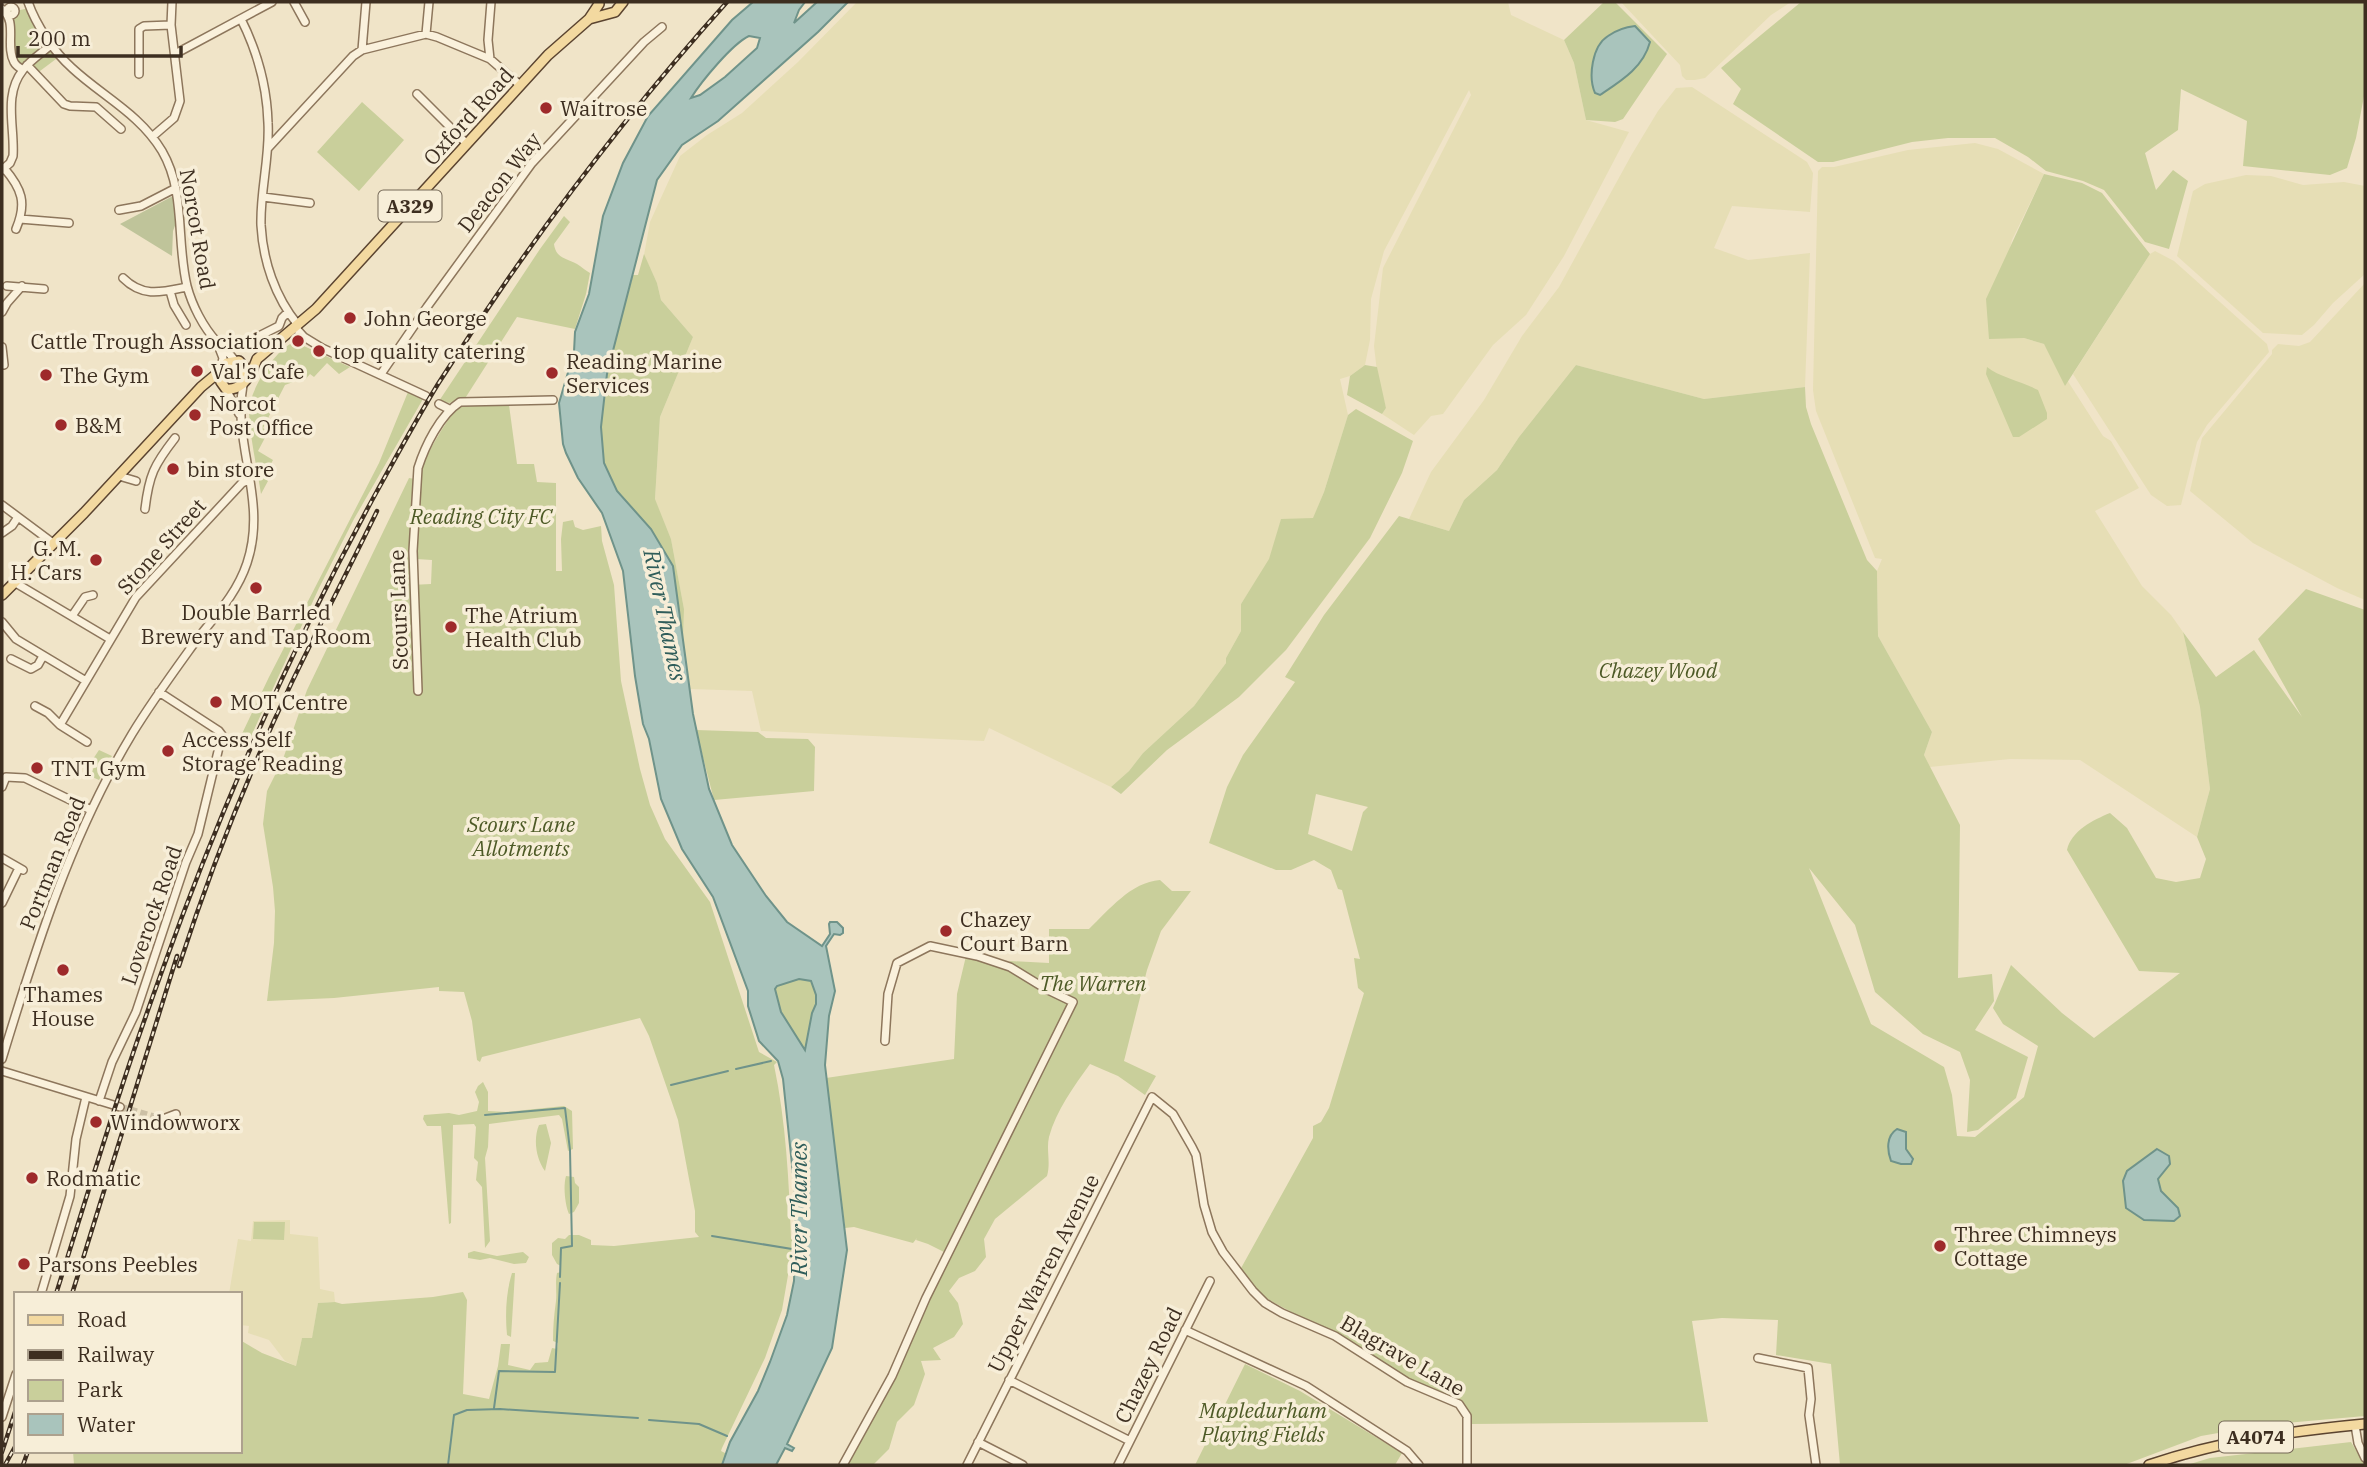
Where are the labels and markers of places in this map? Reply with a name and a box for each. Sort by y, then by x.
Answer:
place label: Waitrose [560,94,647,122]
marker: Waitrose [538,100,554,116]
place label: John George [364,304,487,332]
marker: John George [342,310,358,326]
place label: Cattle Trough Association [31,327,284,355]
marker: Cattle Trough Association [290,333,306,349]
place label: top quality catering [333,337,525,365]
marker: top quality catering [311,343,327,359]
place label: Reading Marine Services [566,347,722,399]
place label: Val's Cafe [211,357,305,385]
place label: The Gym [60,361,149,389]
marker: Val's Cafe [189,363,205,379]
marker: Reading Marine Services [544,365,560,381]
marker: The Gym [38,367,54,383]
place label: Norcot Post Office [209,389,313,441]
marker: Norcot Post Office [187,407,203,423]
place label: B&M [75,411,122,439]
marker: B&M [53,417,69,433]
place label: bin store [187,455,274,483]
marker: bin store [165,461,181,477]
place label: G. M. H. Cars [11,534,82,586]
marker: G. M. H. Cars [88,552,104,568]
marker: Double Barrled Brewery and Tap Room [248,580,264,596]
place label: Double Barrled Brewery and Tap Room [141,598,371,650]
place label: The Atrium Health Club [465,601,582,653]
marker: The Atrium Health Club [443,619,459,635]
place label: MOT Centre [230,688,348,716]
marker: MOT Centre [208,694,224,710]
place label: Access Self Storage Reading [182,725,343,777]
marker: Access Self Storage Reading [160,743,176,759]
place label: TNT Gym [51,754,146,782]
marker: TNT Gym [29,760,45,776]
place label: Chazey Court Barn [960,905,1068,957]
marker: Chazey Court Barn [938,923,954,939]
marker: Thames House [55,962,71,978]
place label: Thames House [23,980,103,1032]
place label: Windowworx [110,1108,240,1136]
marker: Windowworx [88,1114,104,1130]
place label: Rodmatic [46,1164,141,1192]
marker: Rodmatic [24,1170,40,1186]
place label: Three Chimneys Cottage [1954,1220,2117,1272]
marker: Three Chimneys Cottage [1932,1238,1948,1254]
place label: Parsons Peebles [38,1250,198,1278]
marker: Parsons Peebles [16,1256,32,1272]

